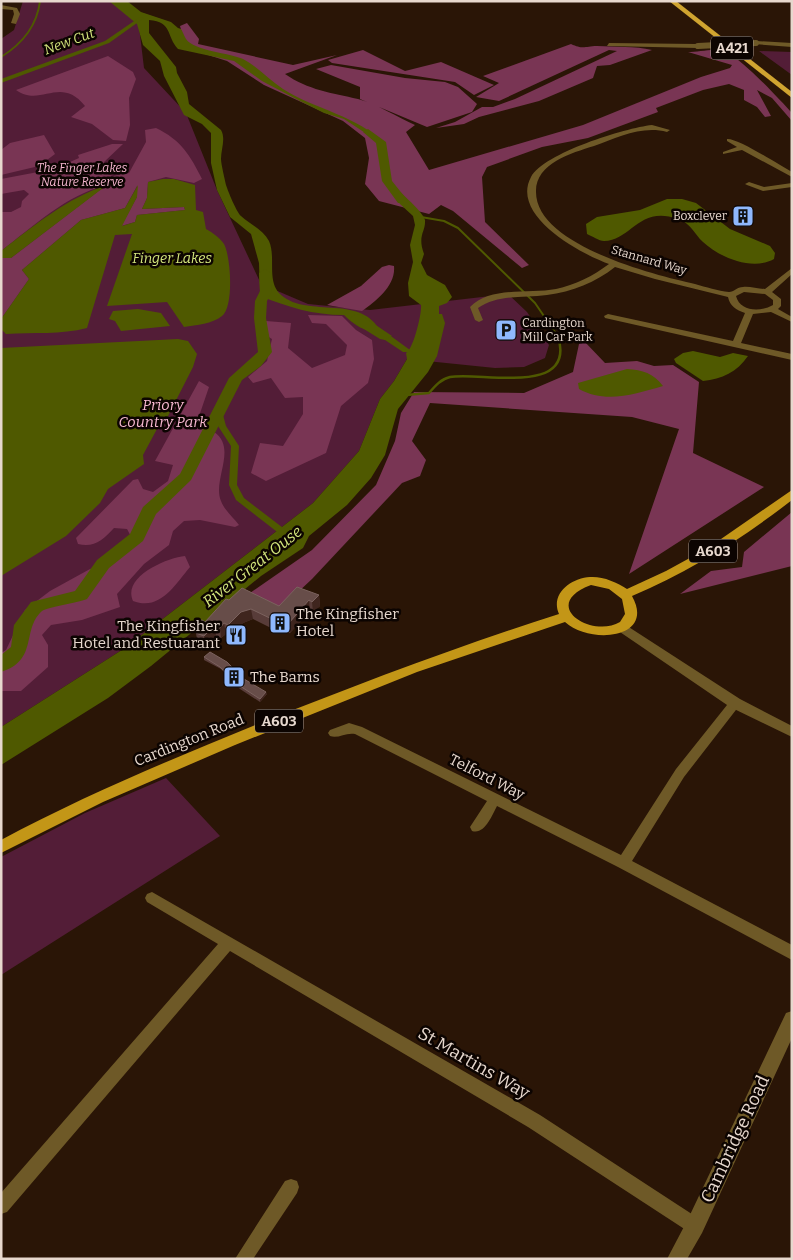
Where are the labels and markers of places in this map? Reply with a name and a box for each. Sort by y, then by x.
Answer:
building icon: Boxclever [731,204,755,228]
place label: Boxclever [673,209,728,223]
place label: Cardington Mill Car Park [522,316,593,344]
parking icon: Cardington Mill Car Park [494,318,518,342]
place label: The Kingfisher Hotel [296,605,399,640]
building icon: The Kingfisher Hotel [268,611,292,635]
place label: The Kingfisher Hotel and Restuarant [72,617,221,652]
restaurant icon: The Kingfisher Hotel and Restuarant [224,623,248,647]
building icon: The Barns [222,665,246,689]
place label: The Barns [250,668,320,686]

